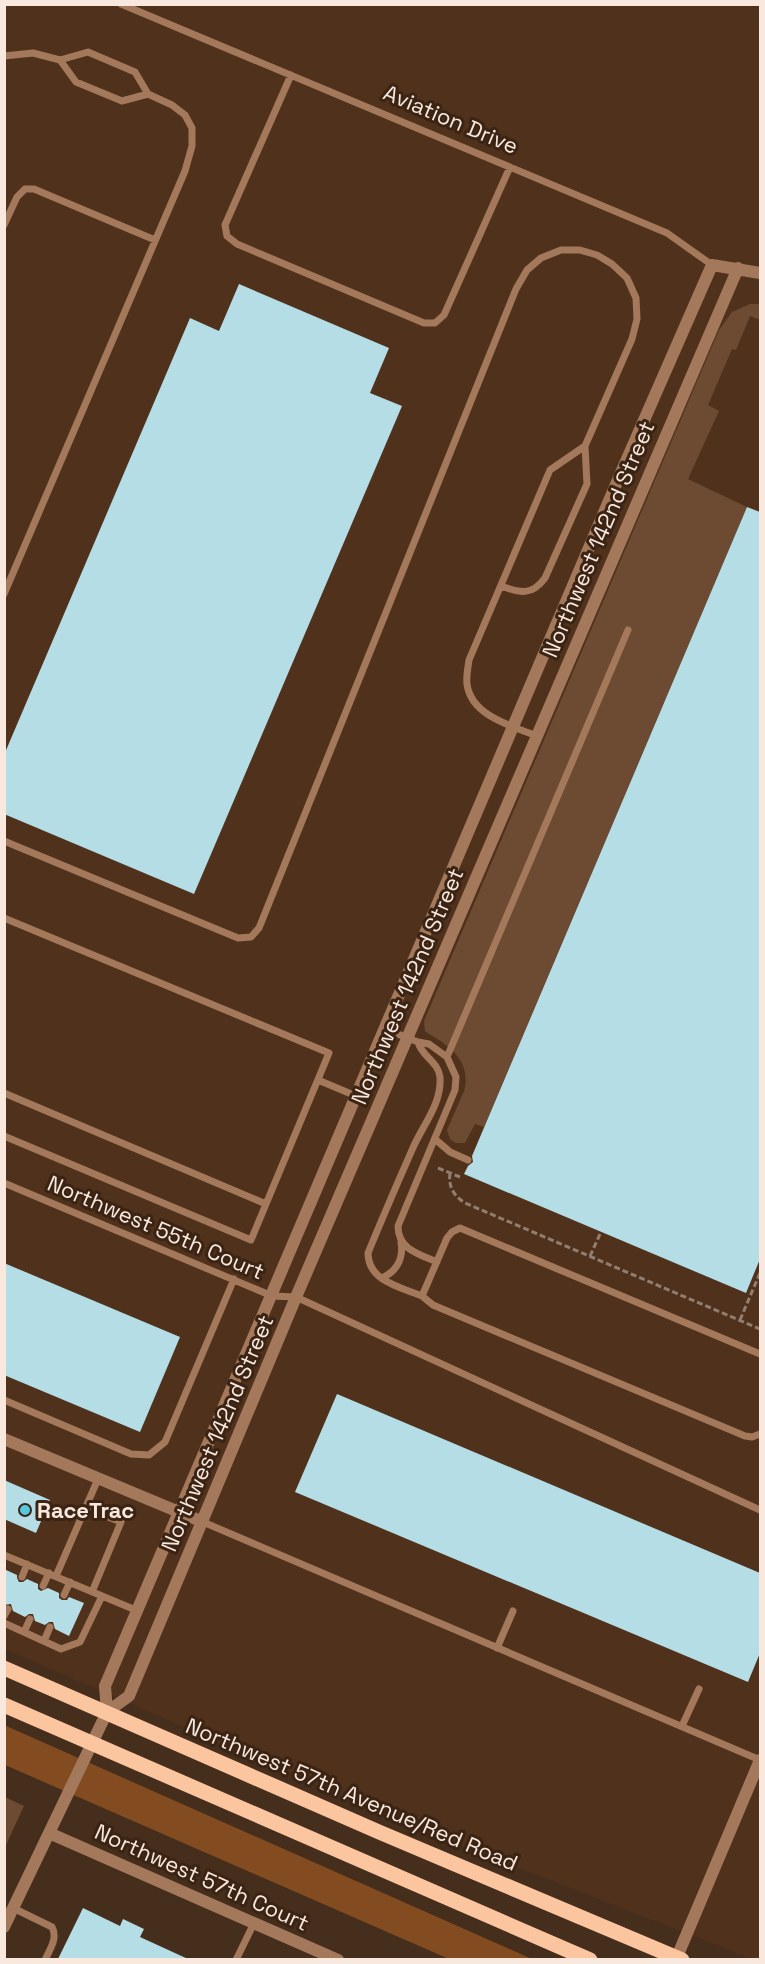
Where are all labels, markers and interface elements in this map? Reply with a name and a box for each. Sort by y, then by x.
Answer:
street label: Aviation Drive [379,78,523,160]
street label: Northwest 142nd Street [535,416,661,662]
street label: Northwest 142nd Street [344,863,470,1109]
street label: Northwest 55th Court [43,1169,269,1285]
street label: Northwest 142nd Street [154,1310,280,1556]
place label: RaceTrac [37,1496,134,1524]
marker: RaceTrac [18,1503,32,1517]
street label: Northwest 57th Avenue/Red Road [182,1711,522,1877]
street label: Northwest 57th Court [90,1817,314,1937]

